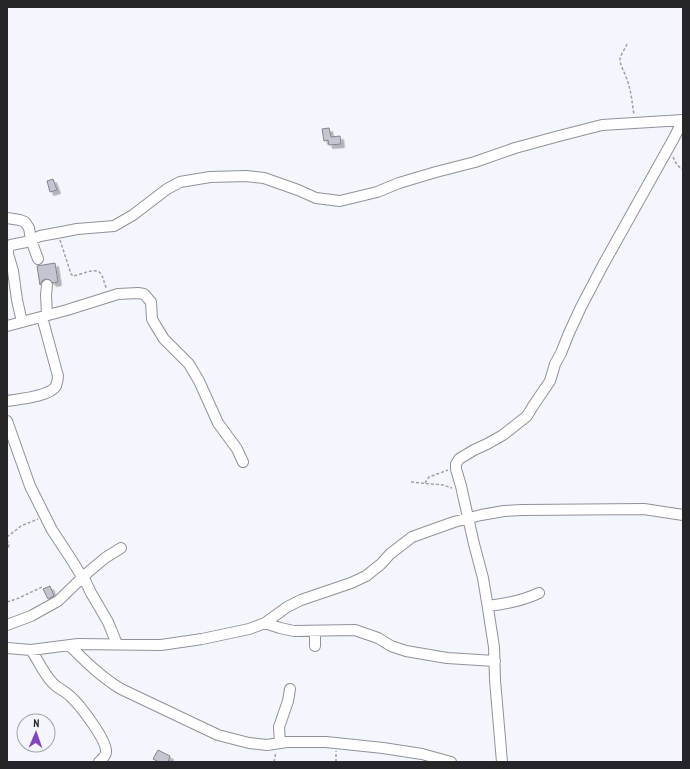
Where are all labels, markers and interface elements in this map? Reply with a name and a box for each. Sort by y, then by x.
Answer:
north arrow [16,713,56,753]
text: N [33,716,40,730]

